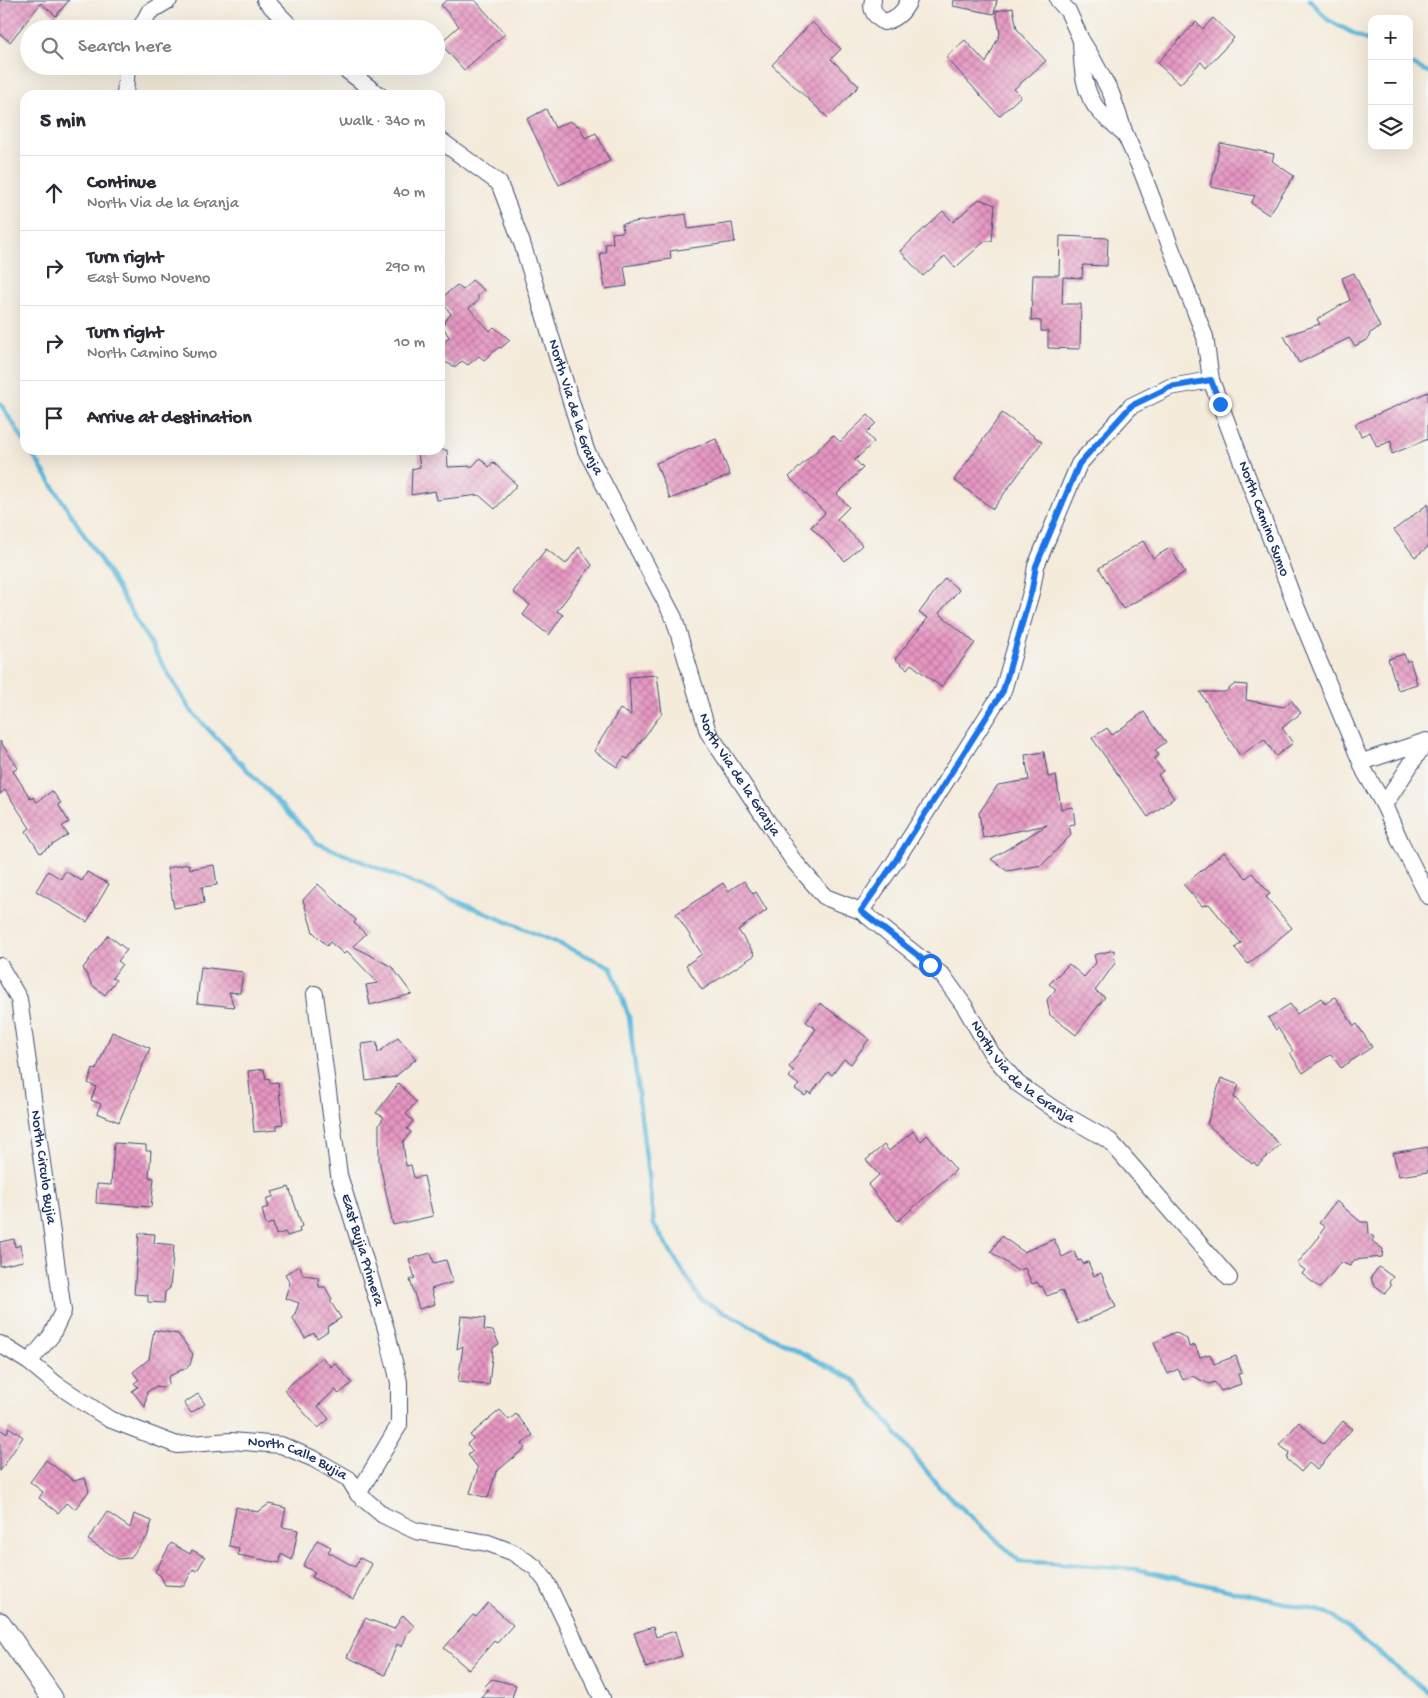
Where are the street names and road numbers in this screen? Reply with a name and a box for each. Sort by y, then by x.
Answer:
street label: North Via de la Granja [543,337,607,479]
street label: North Camino Sumo [1233,459,1293,579]
street label: North Via de la Granja [694,711,784,841]
street label: North Via de la Granja [966,1018,1078,1128]
street label: North Circulo Bujia [26,1109,60,1226]
street label: East Bujia Primera [336,1192,388,1309]
street label: North Calle Bujia [247,1433,351,1485]

